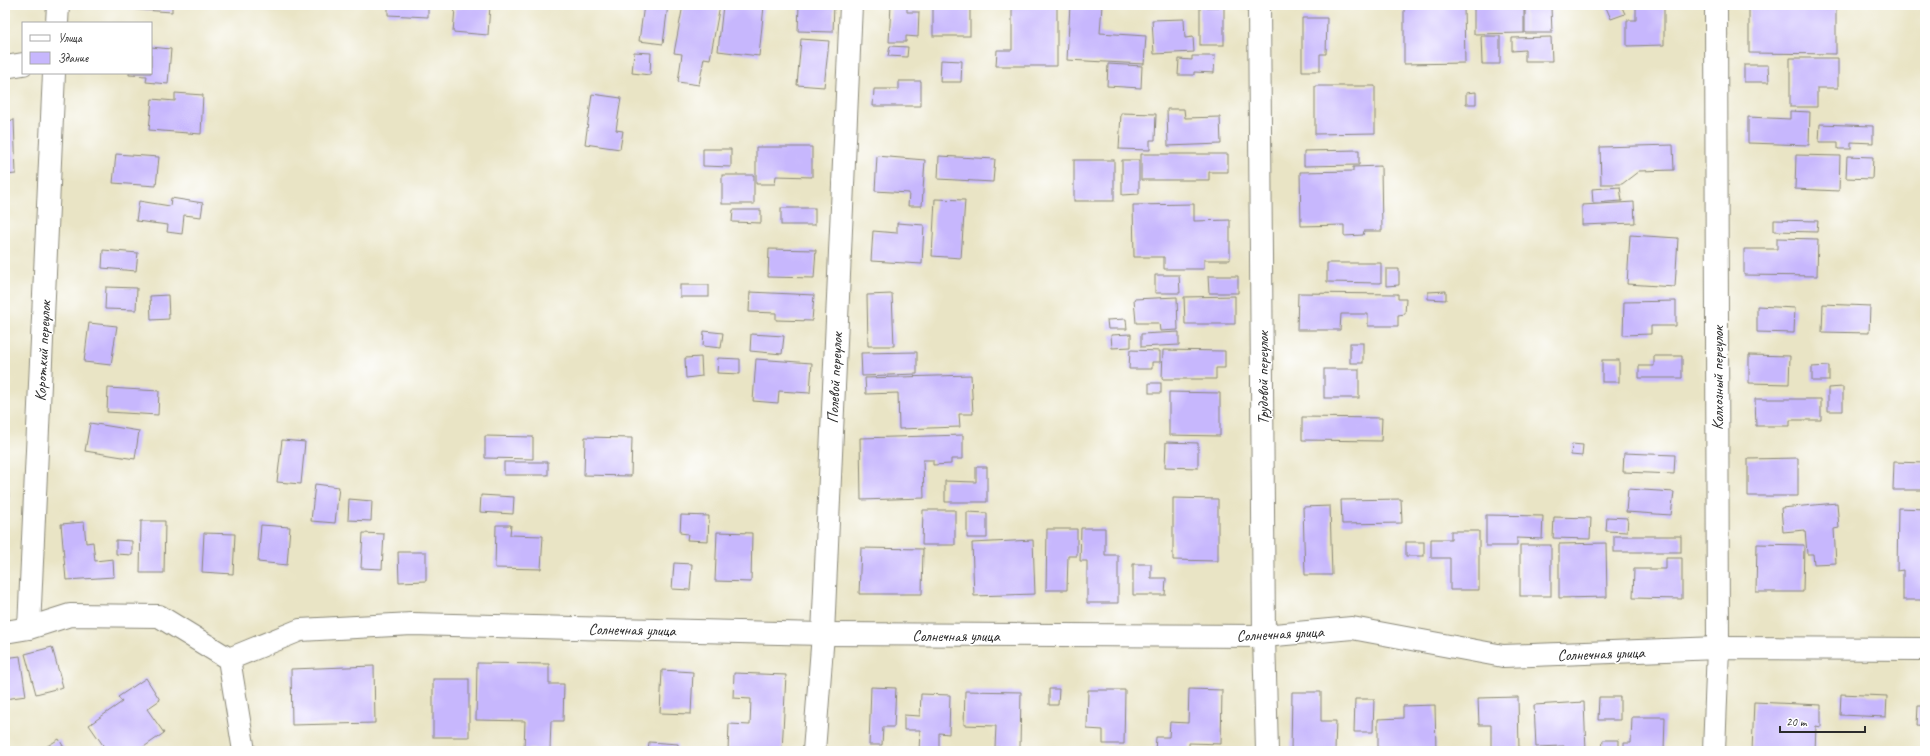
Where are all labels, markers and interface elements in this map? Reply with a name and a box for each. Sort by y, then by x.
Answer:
legend [22,22,152,74]
text: Улица [58,30,83,46]
text: Здание [58,50,89,66]
street label: Короткий переулок [30,298,56,402]
street label: Колхозный переулок [1708,324,1728,430]
street label: Трудовой переулок [1253,329,1273,425]
street label: Полевой переулок [823,330,847,424]
street label: Солнечная улица [588,619,677,641]
street label: Солнечная улица [1236,622,1325,646]
street label: Солнечная улица [912,626,1001,646]
street label: Солнечная улица [1557,642,1646,666]
scale bar [1780,708,1865,734]
text: 20 m [1786,714,1808,730]

